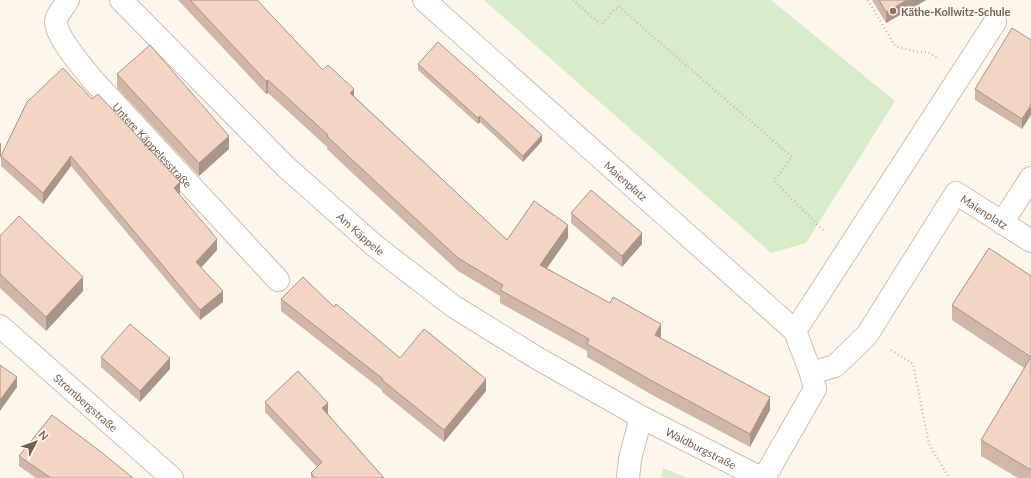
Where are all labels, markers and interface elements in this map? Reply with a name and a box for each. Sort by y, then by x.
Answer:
place label: Käthe-Kollwitz-Schule [901,5,1011,18]
marker: Käthe-Kollwitz-Schule [888,6,898,16]
street label: Untere Käppelesstraße [110,100,195,190]
street label: Maienplatz [602,158,650,203]
street label: Maienplatz [959,191,1010,231]
street label: Am Käppele [335,209,387,258]
street label: Strombergstraße [52,371,121,434]
north arrow [16,422,56,462]
street label: Waldburgstraße [664,424,739,471]
text: N [36,428,52,443]

